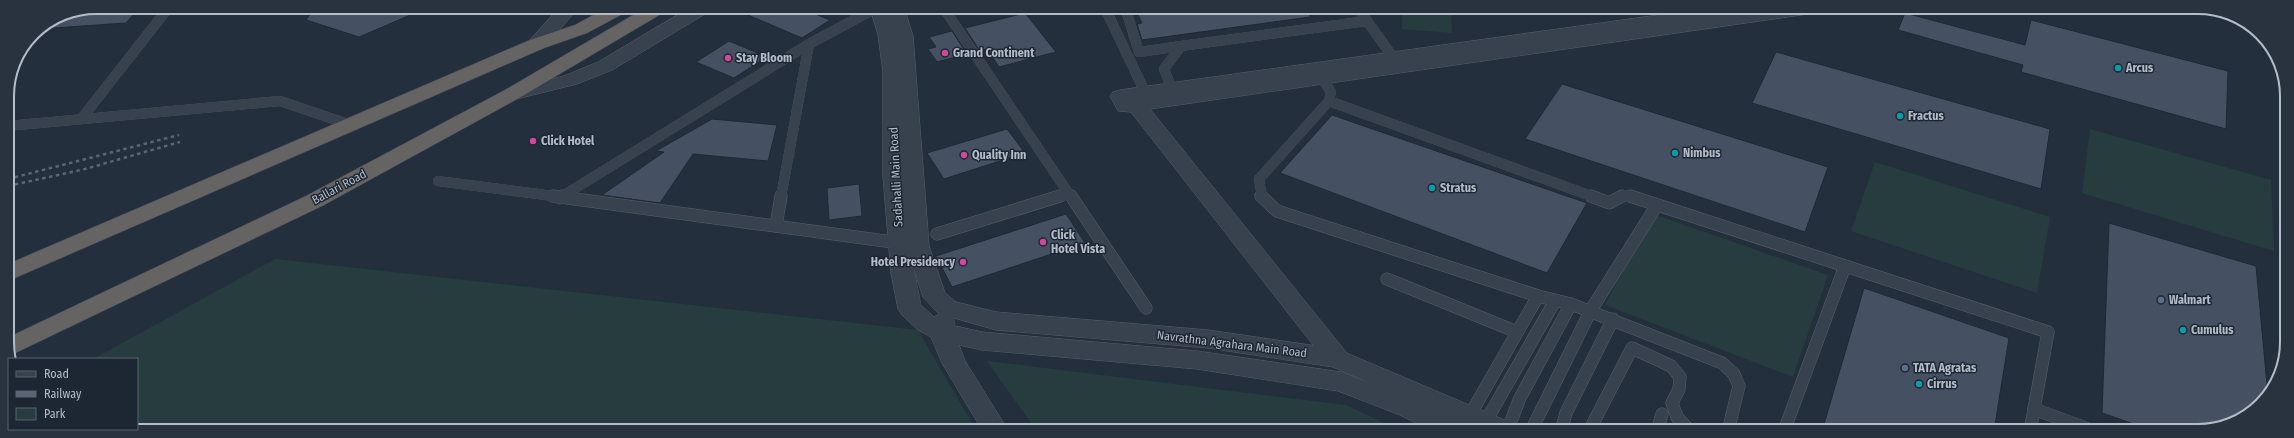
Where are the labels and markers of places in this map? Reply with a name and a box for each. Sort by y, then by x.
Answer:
place label: Grand Continent [953,46,1035,60]
marker: Grand Continent [940,48,950,58]
place label: Stay Bloom [736,51,792,65]
marker: Stay Bloom [723,53,733,63]
place label: Arcus [2125,61,2154,75]
marker: Arcus [2113,63,2123,73]
place label: Fractus [1908,109,1945,123]
marker: Fractus [1895,111,1905,121]
place label: Click Hotel [541,134,595,148]
marker: Click Hotel [528,136,538,146]
place label: Nimbus [1683,146,1721,160]
place label: Quality Inn [972,148,1026,162]
marker: Nimbus [1670,148,1680,158]
marker: Quality Inn [959,150,969,160]
place label: Stratus [1440,181,1477,195]
marker: Stratus [1427,183,1437,193]
place label: Click Hotel Vista [1051,228,1105,256]
marker: Click Hotel Vista [1038,237,1048,247]
place label: Hotel Presidency [871,255,955,269]
marker: Hotel Presidency [958,257,968,267]
place label: Walmart [2169,293,2212,307]
marker: Walmart [2156,295,2166,305]
place label: Cumulus [2191,323,2234,337]
marker: Cumulus [2178,325,2188,335]
place label: TATA Agratas [1913,361,1977,375]
marker: TATA Agratas [1900,363,1910,373]
place label: Cirrus [1927,377,1957,391]
marker: Cirrus [1914,379,1924,389]

